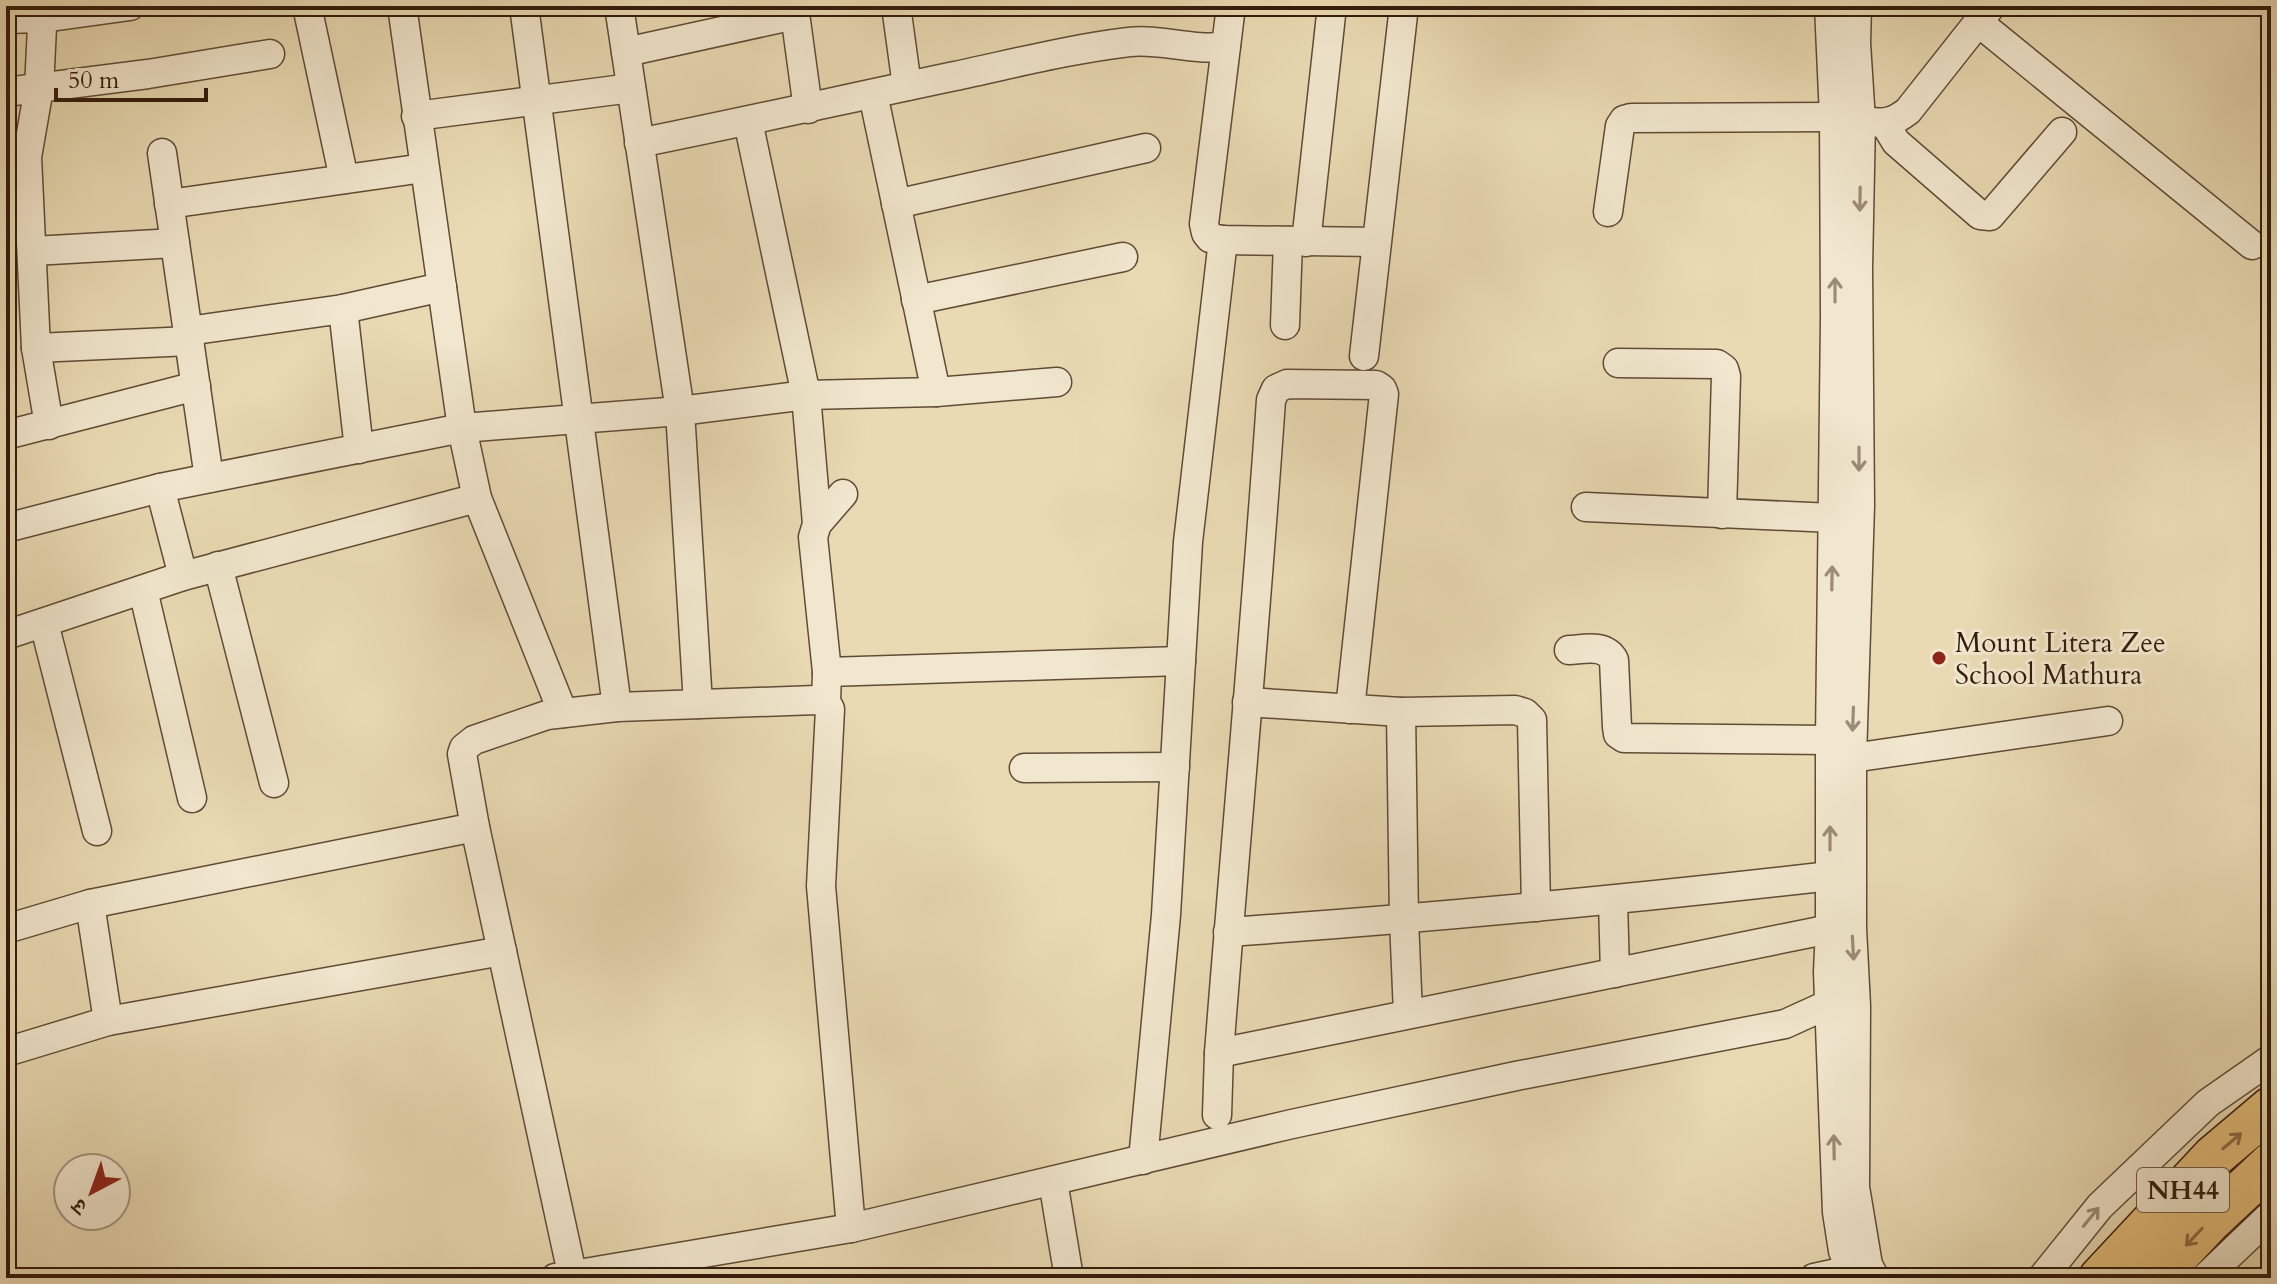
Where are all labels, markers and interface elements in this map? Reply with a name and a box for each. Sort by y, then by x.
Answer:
scale bar [56,52,206,102]
text: 50 m [68,64,120,97]
one-way arrow [1852,185,1867,212]
one-way arrow [1827,277,1843,304]
one-way arrow [1851,445,1867,472]
one-way arrow [1824,565,1840,592]
place label: Mount Litera Zee School Mathura [1955,624,2166,694]
marker: Mount Litera Zee School Mathura [1930,649,1948,667]
one-way arrow [1846,705,1861,732]
one-way arrow [1822,825,1838,852]
one-way arrow [1846,934,1861,961]
one-way arrow [2221,1132,2242,1150]
one-way arrow [1826,1134,1841,1161]
north arrow [52,1152,132,1232]
road number: NH44 [2137,1168,2229,1212]
text: उ [64,1190,95,1223]
one-way arrow [2082,1208,2100,1228]
one-way arrow [2185,1227,2204,1247]

